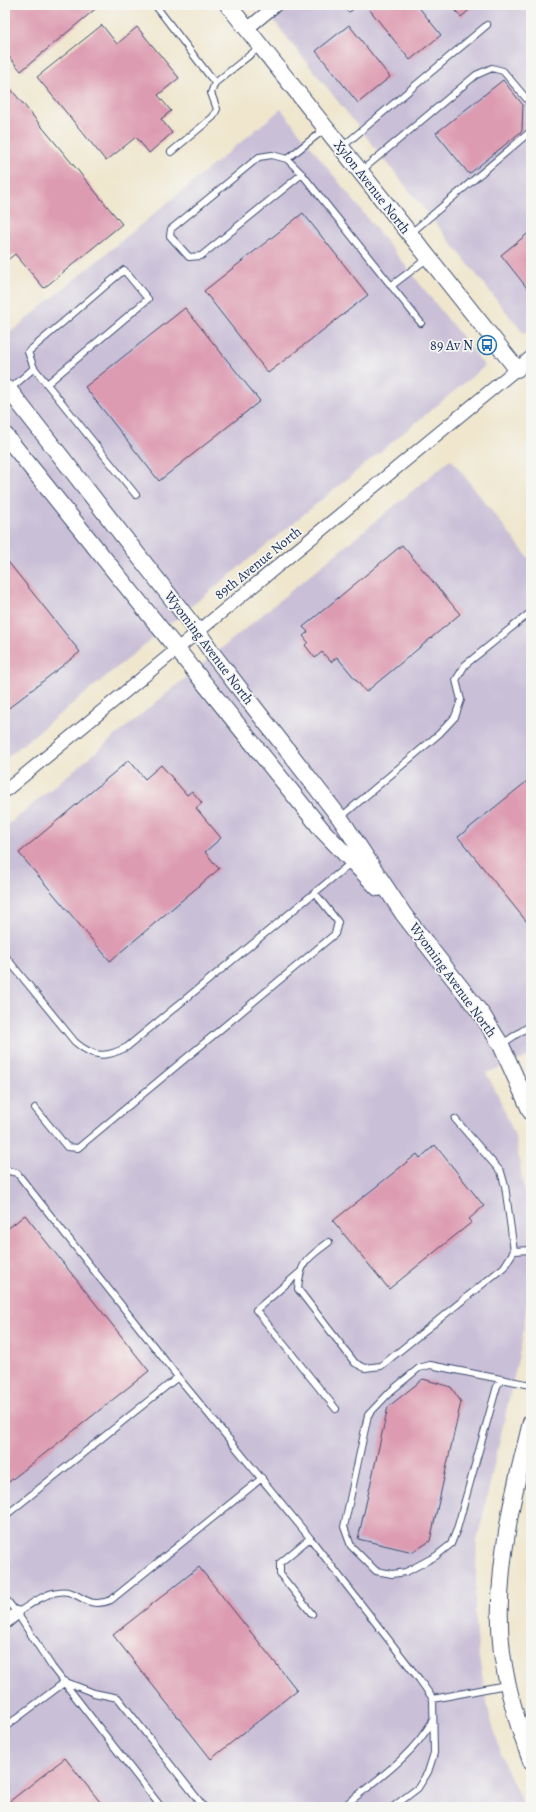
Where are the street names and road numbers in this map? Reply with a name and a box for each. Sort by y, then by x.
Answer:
street label: Xylon Avenue North [329,136,415,238]
street label: 89th Avenue North [211,522,306,604]
street label: Wyoming Avenue North [159,587,258,709]
street label: Wyoming Avenue North [404,918,501,1042]

